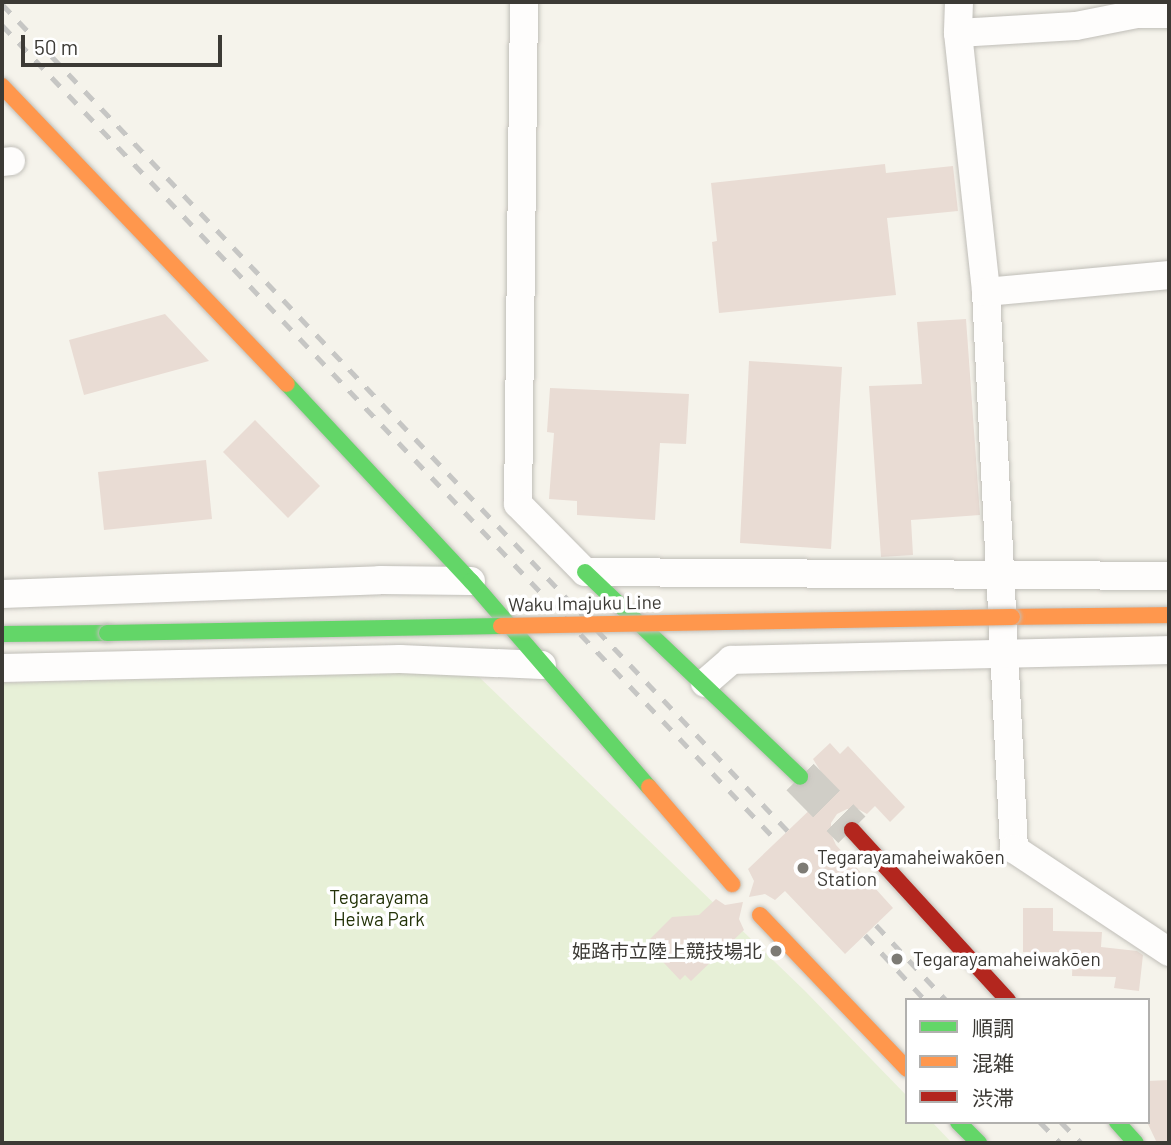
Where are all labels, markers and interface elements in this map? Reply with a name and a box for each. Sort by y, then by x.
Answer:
scale bar [24,21,226,65]
text: 50 m [34,34,78,59]
street label: Waku Imajuku Line [508,590,662,616]
place label: Tegarayamaheiwakōen Station [817,846,1005,890]
marker: Tegarayamaheiwakōen Station [795,860,811,876]
park label: Tegarayama Heiwa Park [329,886,429,930]
place label: 姫路市立陸上競技場北 [572,940,762,962]
marker: 姫路市立陸上競技場北 [768,943,784,959]
place label: Tegarayamaheiwakōen [913,948,1101,970]
marker: Tegarayamaheiwakōen [887,949,907,969]
legend [905,998,1150,1124]
text: 順調 [972,1015,1014,1040]
text: 混雑 [972,1050,1014,1075]
text: 渋滞 [972,1085,1014,1110]

